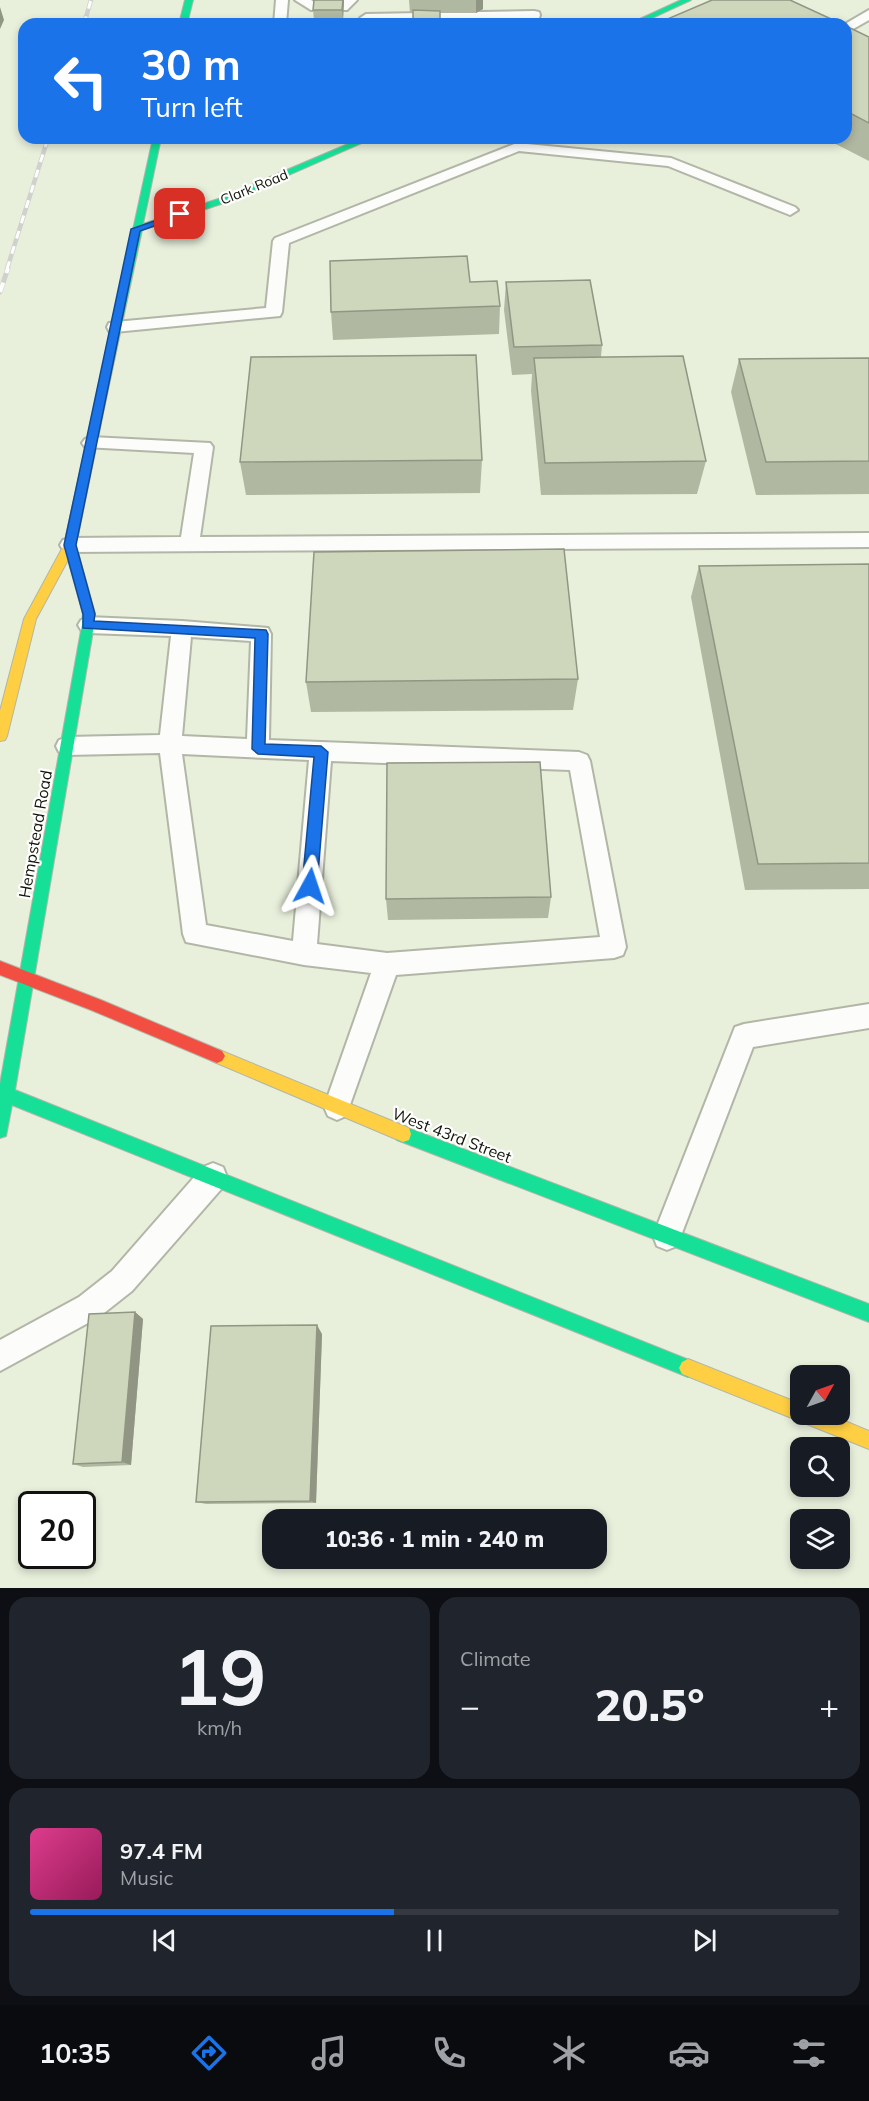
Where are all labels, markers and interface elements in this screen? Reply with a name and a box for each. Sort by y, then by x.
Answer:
text: 30 m [141,38,241,91]
icon: left [42,42,120,120]
text: Turn left [141,90,243,124]
street label: Clark Road [217,165,291,209]
pin [154,188,205,239]
icon: arrive [163,197,196,230]
street label: Hempstead Road [14,769,56,899]
position arrow [278,854,342,918]
street label: West 43rd Street [390,1103,515,1167]
north arrow [790,1365,850,1425]
map controls [790,1365,850,1569]
button: search [790,1437,850,1497]
speed limit sign: 20 [18,1491,96,1569]
button: layers [790,1509,850,1569]
text: 10:36 · 1 min · 240 m [325,1525,544,1553]
text: 19 [173,1627,266,1725]
text: Climate [460,1646,531,1671]
text: 20.5° [595,1676,704,1732]
text: − [460,1685,480,1726]
text: + [819,1685,839,1726]
text: km/h [197,1715,242,1740]
text: 97.4 FM [120,1837,203,1865]
text: Music [120,1865,173,1890]
icon: previous [148,1924,181,1957]
icon: pause [418,1924,451,1957]
icon: next [688,1924,721,1957]
icon: directions [188,2032,230,2074]
icon: music [308,2032,350,2074]
icon: phone [428,2032,470,2074]
icon: climate [548,2032,590,2074]
icon: car [668,2032,710,2074]
icon: filters [788,2032,830,2074]
text: 10:35 [39,2036,110,2070]

